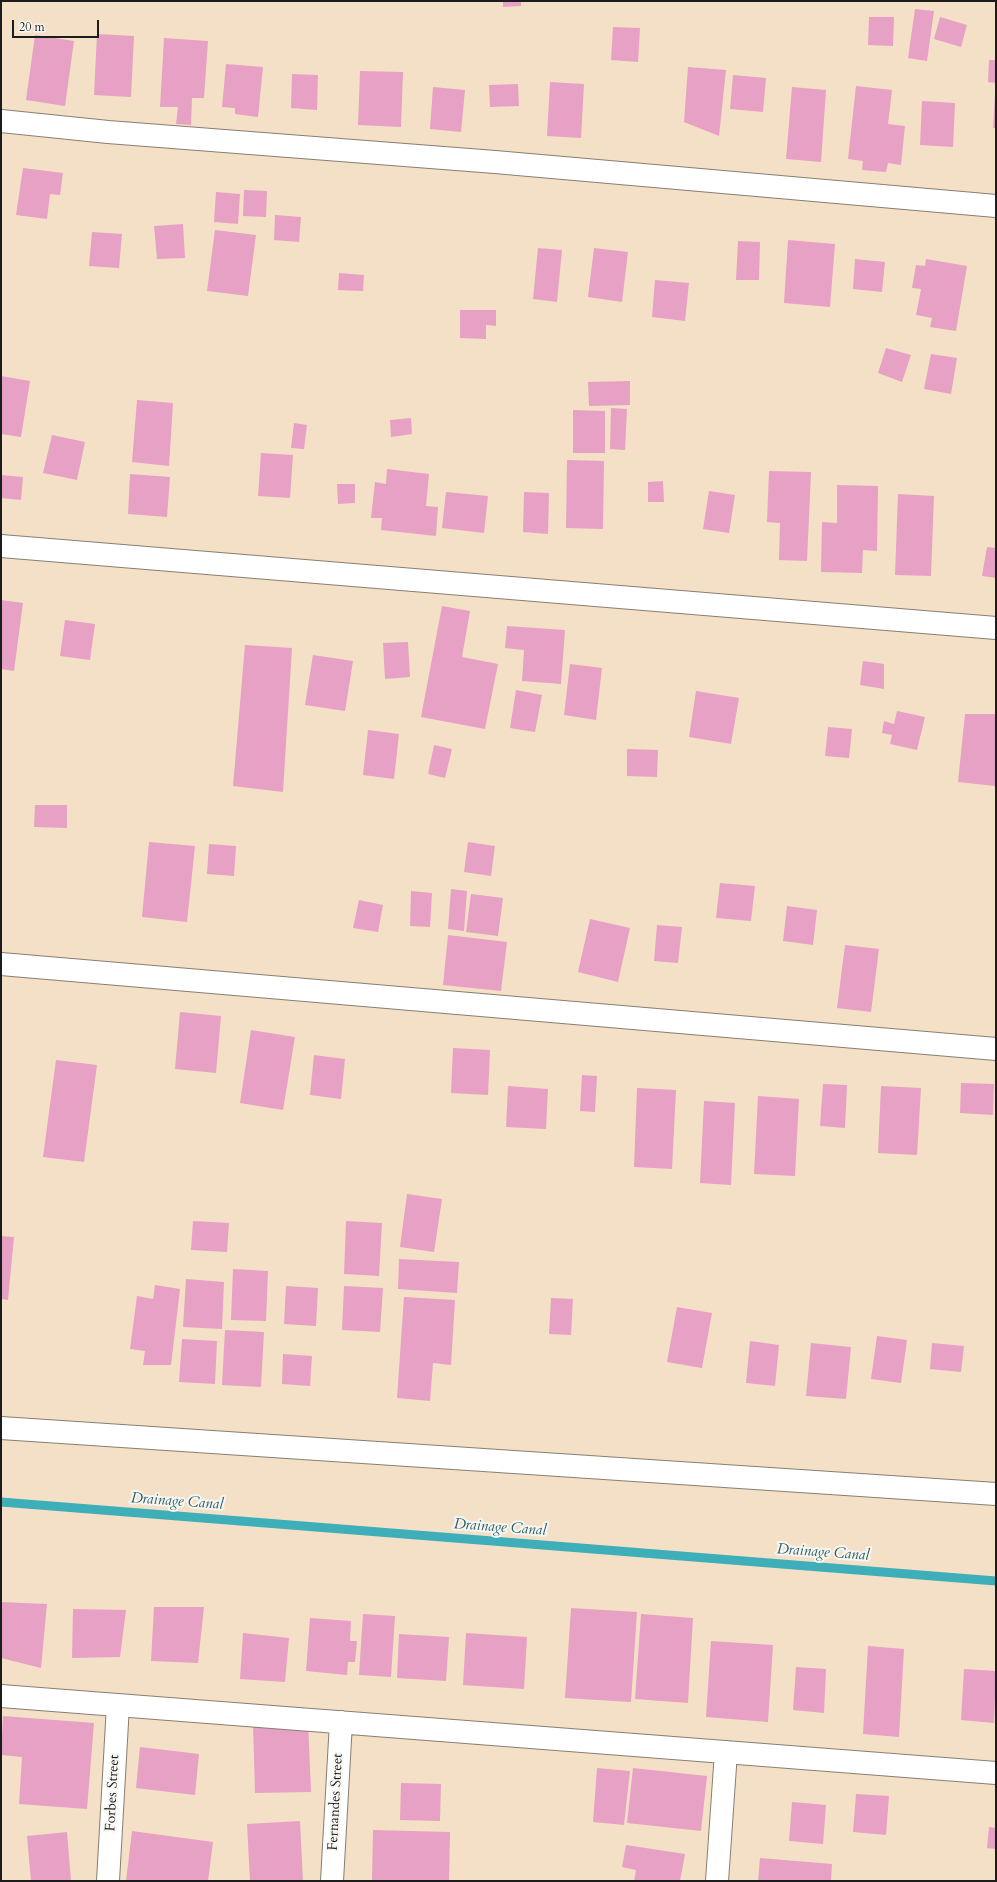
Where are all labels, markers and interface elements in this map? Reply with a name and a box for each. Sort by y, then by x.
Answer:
scale bar [14,12,101,38]
text: 20 m [19,19,45,35]
water label: Drainage Canal [130,1490,224,1514]
water label: Drainage Canal [453,1516,547,1540]
water label: Drainage Canal [776,1541,870,1565]
street label: Fernandes Street [325,1753,347,1851]
street label: Forbes Street [103,1754,123,1832]

